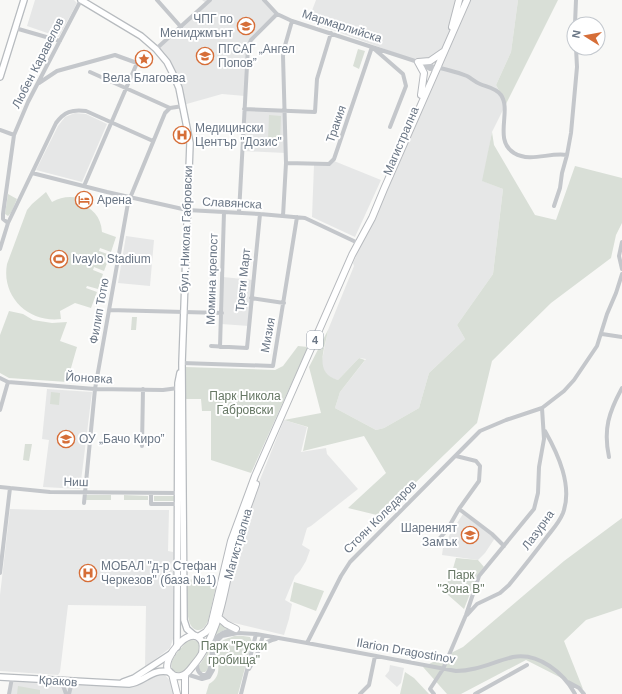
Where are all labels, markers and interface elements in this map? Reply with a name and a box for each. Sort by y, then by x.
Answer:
street label: Мармарлийска [300,6,384,46]
place label: ЧПГ по Мениджмънт [160,12,233,40]
street label: Любен Каравелов [9,15,67,111]
school or university icon: ЧПГ по Мениджмънт [236,16,256,36]
north arrow [566,16,606,56]
text: N [570,29,583,39]
place label: ПГСАГ „Ангел Попов” [218,42,295,70]
school or university icon: ПГСАГ „Ангел Попов” [195,46,215,66]
place icon: Вела Благоева [134,49,154,69]
place label: Вела Благоева [102,71,186,85]
street label: Тракия [323,104,349,144]
street label: Магистрална [380,104,422,177]
place label: Медицински Център "Дозис" [195,121,282,149]
hospital icon: Медицински Център "Дозис" [172,125,192,145]
street label: бул. Никола Габровски [177,165,195,293]
hotel icon: Арена [74,190,94,210]
place label: Арена [97,193,132,207]
street label: Славянска [202,194,263,212]
street label: Момина крепост [203,232,221,325]
street label: Трети Март [233,247,253,312]
sports icon: Ivaylo Stadium [49,249,69,269]
place label: Ivaylo Stadium [72,252,151,266]
street label: Филип Тотю [86,277,112,345]
street label: Мизия [258,316,278,354]
road number: 4 [307,331,323,349]
street label: Йоновка [65,369,113,386]
park label: Парк Никола Габровски [209,389,281,417]
school or university icon: ОУ „Бачо Киро” [56,429,76,449]
place label: ОУ „Бачо Киро” [79,432,165,446]
street label: Ниш [63,475,89,489]
street label: Стоян Коледаров [341,478,419,556]
street label: Магистрална [221,507,255,581]
street label: Лазурна [519,507,557,553]
place label: Шареният Замък [401,521,458,549]
school or university icon: Шареният Замък [460,525,480,545]
place label: МОБАЛ "д-р Стефан Черкезов" (база №1) [101,559,217,587]
hospital icon: МОБАЛ "д-р Стефан Черкезов" (база №1) [78,563,98,583]
park label: Парк "Зона В" [437,568,485,596]
street label: Ilarion Dragostinov [356,635,456,667]
park label: Парк "Руски гробища" [201,639,267,667]
street label: Краков [38,673,78,689]

